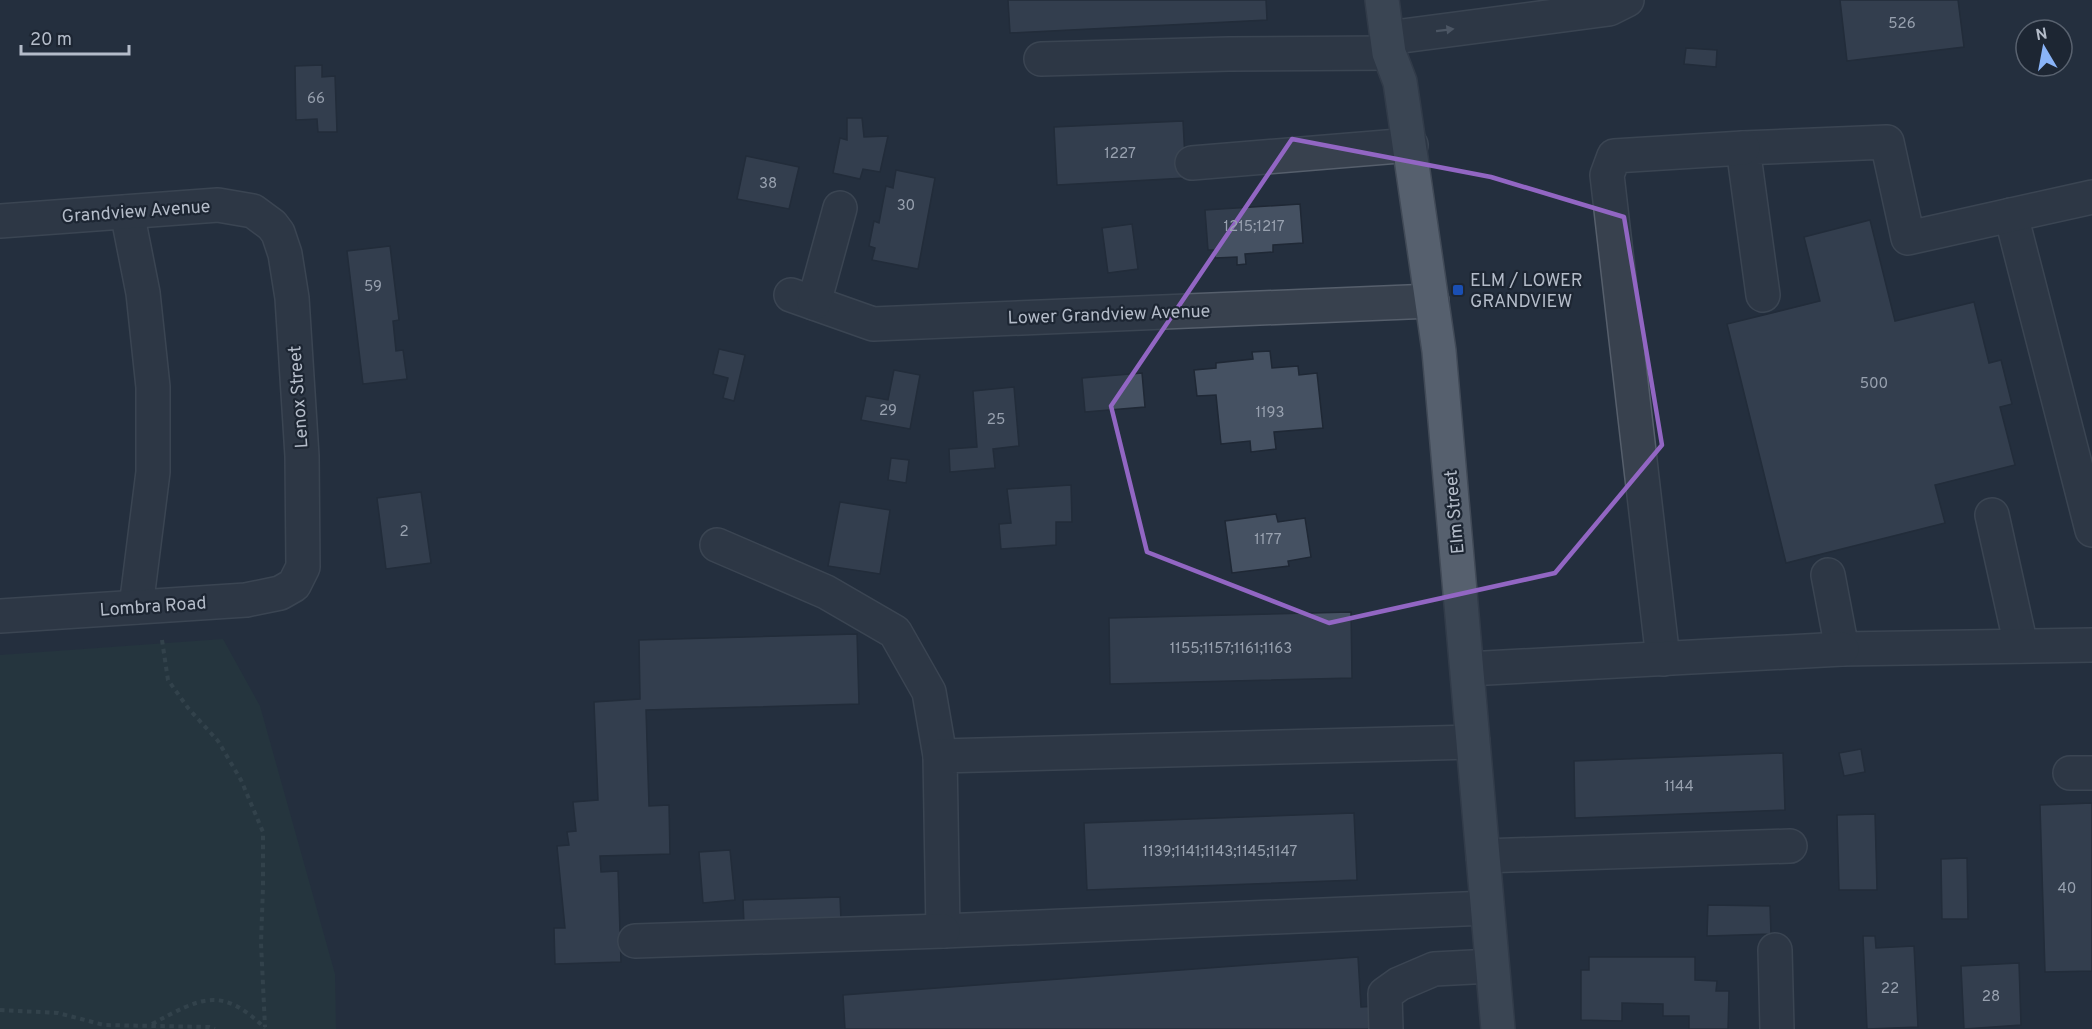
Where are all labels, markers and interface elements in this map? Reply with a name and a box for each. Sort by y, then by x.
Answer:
house number: 526 [1888,15,1916,34]
scale bar [21,18,129,56]
north arrow [2014,18,2074,78]
text: N [2034,24,2049,46]
one-way arrow [1436,26,1455,35]
text: 20 m [30,29,72,52]
house number: 66 [307,90,325,109]
house number: 1227 [1104,145,1136,164]
house number: 38 [759,175,777,194]
street label: Grandview Avenue [61,196,211,229]
house number: 30 [897,197,915,216]
house number: 1215;1217 [1223,218,1285,237]
place label: ELM / LOWER GRANDVIEW [1470,270,1583,314]
house number: 59 [364,278,382,297]
marker: ELM / LOWER GRANDVIEW [1451,283,1465,297]
street label: Lower Grandview Avenue [1007,300,1211,331]
street label: Lenox Street [284,345,315,449]
house number: 500 [1860,375,1888,394]
house number: 29 [879,402,897,421]
house number: 1193 [1255,404,1285,423]
house number: 25 [987,411,1005,430]
street label: Elm Street [1440,469,1471,555]
house number: 2 [399,523,409,542]
house number: 1177 [1254,531,1282,550]
street label: Lombra Road [99,592,207,623]
house number: 1155;1157;1161;1163 [1170,640,1292,659]
house number: 1144 [1664,778,1694,797]
house number: 1139;1141;1143;1145;1147 [1143,843,1298,862]
house number: 40 [2058,880,2076,899]
house number: 22 [1881,980,1899,999]
house number: 28 [1982,988,2000,1007]

